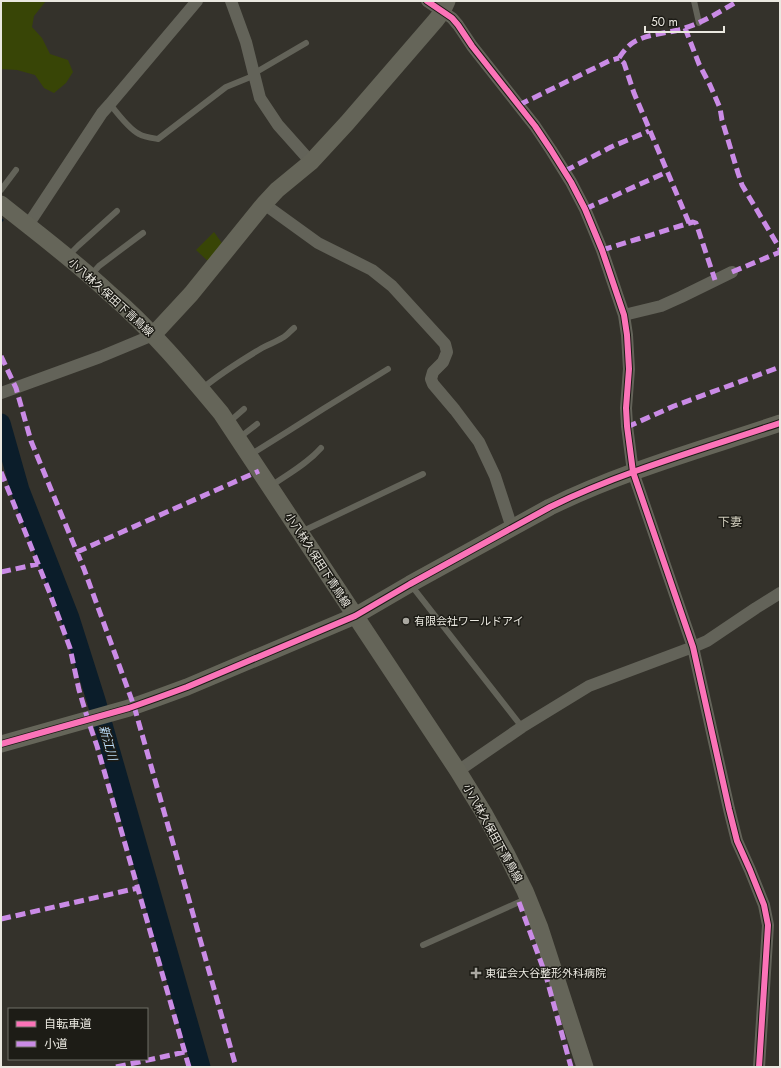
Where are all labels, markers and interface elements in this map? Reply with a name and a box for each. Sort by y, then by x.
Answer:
scale bar [645,8,724,34]
text: 50 m [651,13,678,31]
street label: 小八林久保田下青鳥線 [65,254,157,340]
street label: 小八林久保田下青鳥線 [281,510,355,610]
district label: 下妻 [718,513,742,531]
place label: 有限会社ワールドアイ [414,613,523,629]
marker: 有限会社ワールドアイ [401,616,411,626]
water label: 新江川 [94,723,122,765]
street label: 小八林久保田下青鳥線 [459,781,527,885]
place label: 東征会大谷整形外科病院 [485,965,606,981]
marker: 東征会大谷整形外科病院 [470,967,482,979]
legend [8,1008,148,1060]
text: 自転車道 [44,1015,92,1033]
text: 小道 [44,1035,68,1053]

